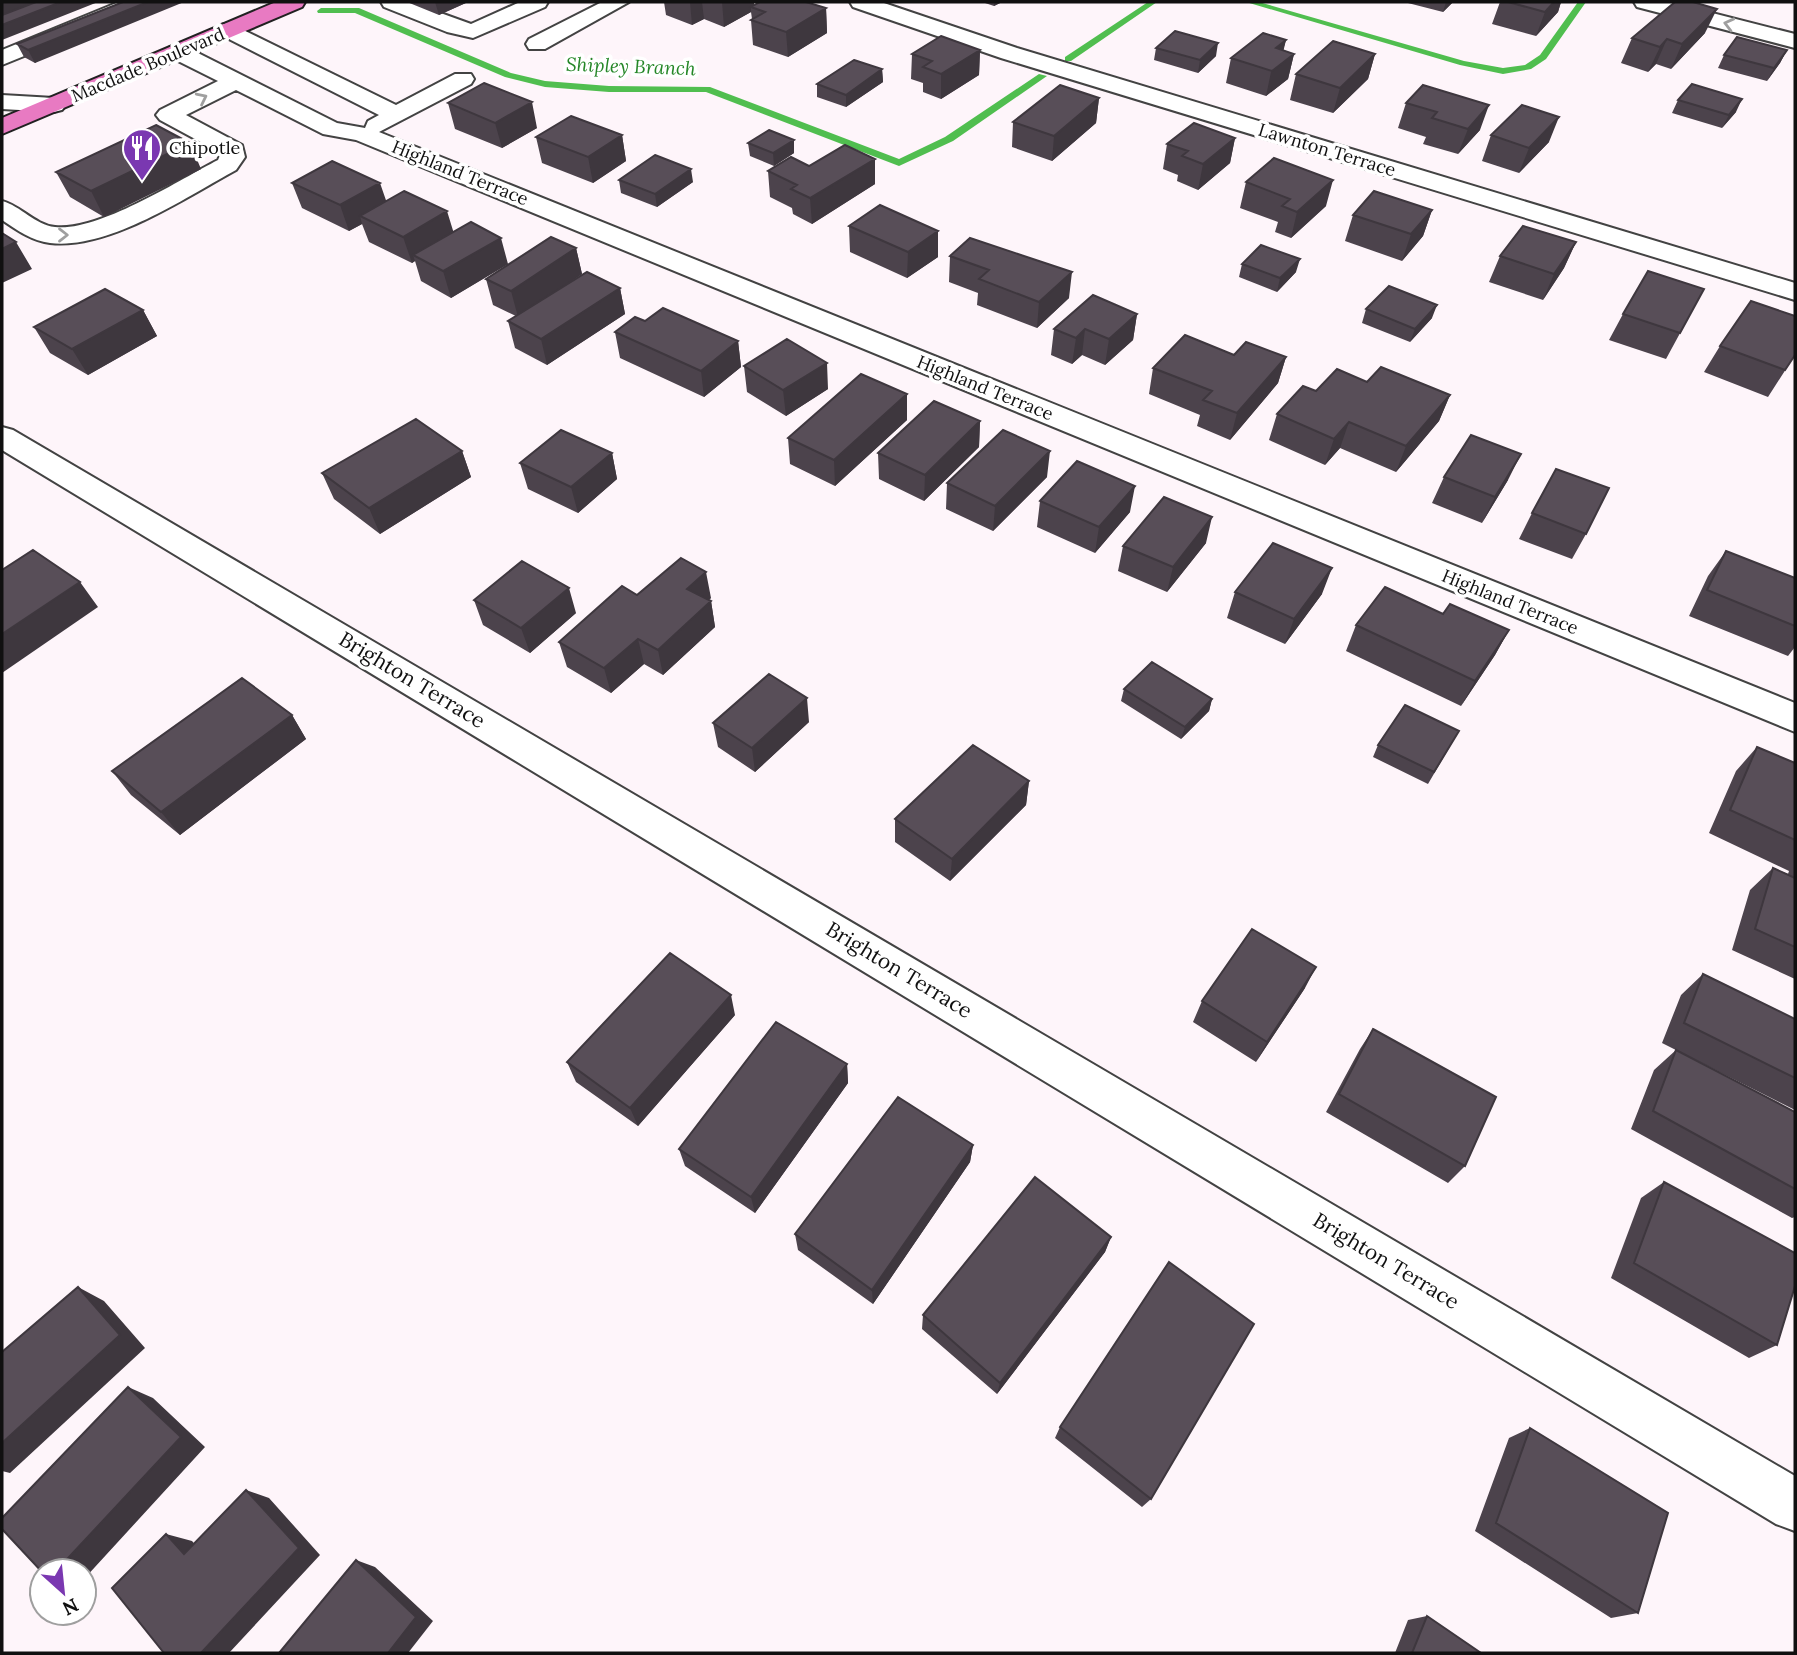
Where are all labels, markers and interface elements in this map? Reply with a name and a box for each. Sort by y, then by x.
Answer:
one-way arrow [1723,17,1735,32]
street label: Macdade Boulevard [68,22,228,107]
water label: Shipley Branch [566,52,696,80]
one-way arrow [195,93,207,107]
street label: Lawnton Terrace [1256,118,1399,181]
restaurant icon: Chipotle [121,127,163,182]
street label: Highland Terrace [389,135,532,210]
place label: Chipotle [169,136,241,159]
one-way arrow [59,227,69,243]
street label: Highland Terrace [914,350,1057,425]
street label: Highland Terrace [1439,564,1582,639]
street label: Brighton Terrace [334,625,490,734]
street label: Brighton Terrace [821,915,977,1024]
street label: Brighton Terrace [1308,1206,1464,1315]
north arrow [28,1557,98,1627]
text: N [58,1593,83,1621]

